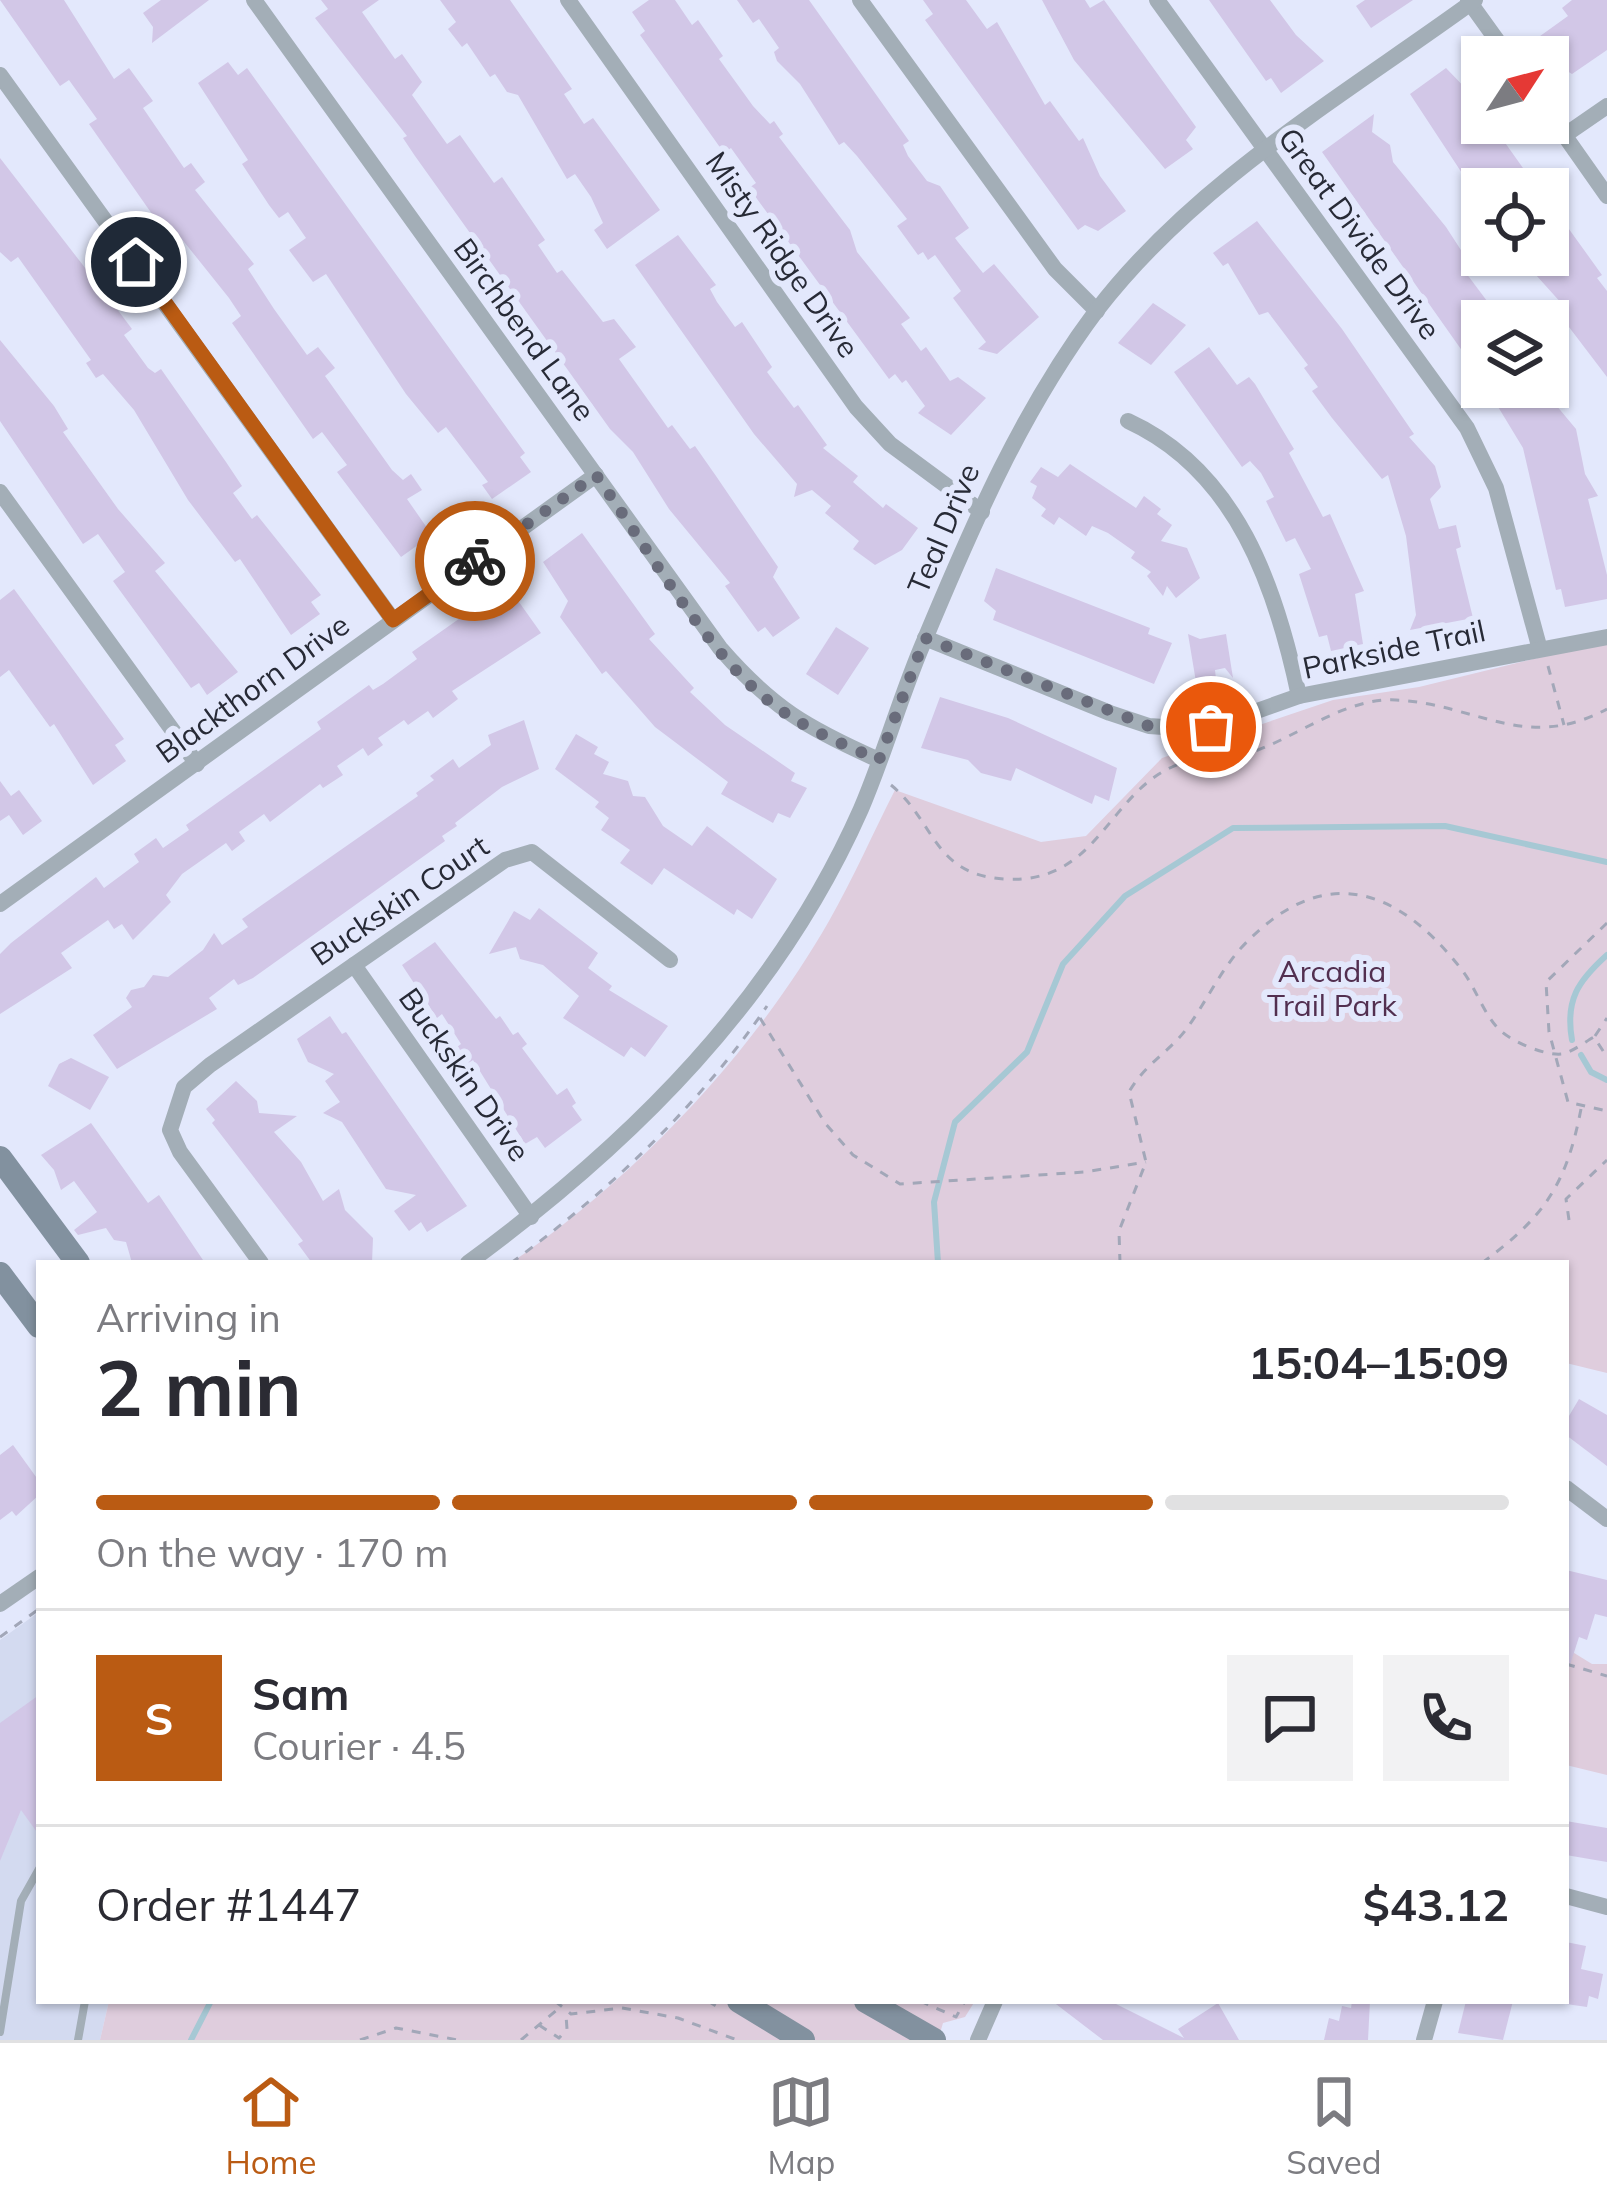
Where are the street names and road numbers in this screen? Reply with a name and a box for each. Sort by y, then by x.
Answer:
street label: Great Divide Drive [1270,120,1449,347]
street label: Misty Ridge Drive [698,144,868,365]
street label: Birchbend Lane [446,231,604,428]
street label: Teal Drive [899,458,987,599]
street label: Blackthorn Drive [148,605,356,771]
street label: Parkside Trail [1299,611,1489,687]
street label: Buckskin Court [303,827,496,974]
street label: Buckskin Drive [391,980,539,1169]

